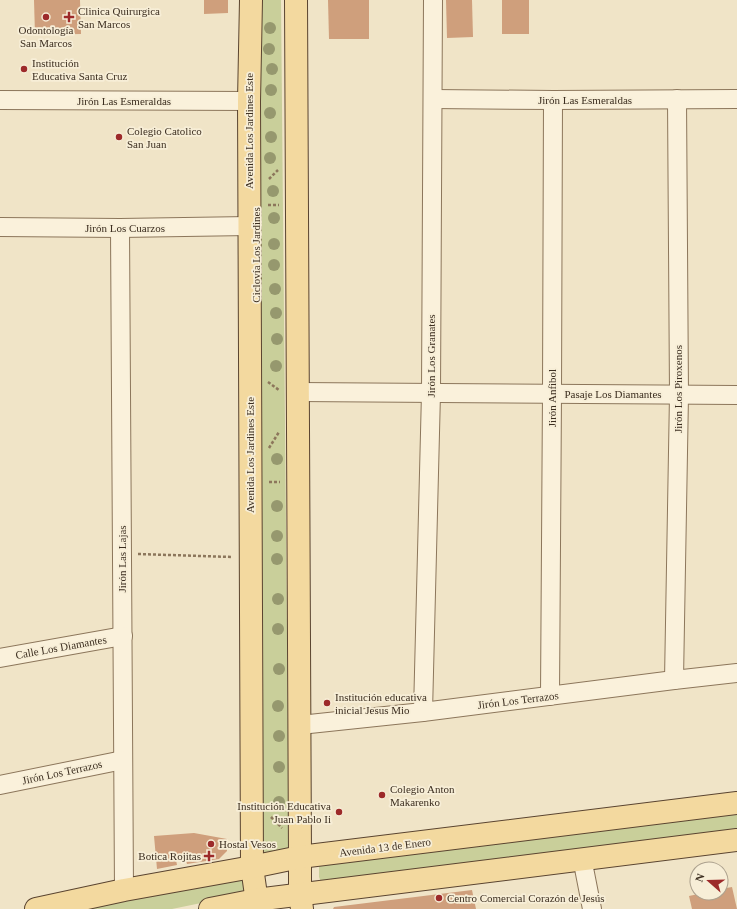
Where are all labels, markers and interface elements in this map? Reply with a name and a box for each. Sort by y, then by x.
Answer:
place label: Clinica Quirurgica San Marcos [78,5,160,30]
marker: Clinica Quirurgica San Marcos [63,11,75,23]
marker: Odontología San Marcos [41,12,51,22]
place label: Odontología San Marcos [19,24,74,49]
place label: Institución Educativa Santa Cruz [32,57,127,82]
marker: Institución Educativa Santa Cruz [19,64,29,74]
street label: Avenida Los Jardines Este [243,73,255,189]
street label: Jirón Las Esmeraldas [538,94,632,106]
street label: Jirón Las Esmeraldas [77,95,171,107]
place label: Colegio Catolico San Juan [127,125,202,150]
marker: Colegio Catolico San Juan [114,132,124,142]
street label: Ciclovía Los Jardines [250,207,262,303]
street label: Jirón Los Cuarzos [85,222,165,234]
street label: Jirón Los Granates [425,314,437,398]
street label: Jirón Los Piroxenos [672,345,684,433]
street label: Jirón Anfibol [546,369,558,427]
street label: Pasaje Los Diamantes [564,388,662,400]
street label: Avenida Los Jardines Este [244,397,256,513]
street label: Jirón Las Lajas [116,525,128,593]
street label: Calle Los Diamantes [15,633,107,661]
street label: Jirón Los Terrazos [477,689,559,711]
place label: Institución educativa inicial Jesus Mio [335,691,427,716]
marker: Institución educativa inicial Jesus Mio [322,698,332,708]
street label: Jirón Los Terrazos [21,758,103,786]
place label: Colegio Anton Makarenko [390,783,455,808]
marker: Colegio Anton Makarenko [377,790,387,800]
place label: Institución Educativa Juan Pablo Ii [237,800,331,825]
marker: Institución Educativa Juan Pablo Ii [334,807,344,817]
street label: Avenida 13 de Enero [338,835,432,859]
place label: Hostal Vesos [219,838,276,850]
marker: Hostal Vesos [206,839,216,849]
place label: Botica Rojitas [138,850,201,862]
marker: Botica Rojitas [204,851,214,861]
north arrow [689,861,729,901]
text: N [693,872,707,883]
place label: Centro Comercial Corazón de Jesús [447,892,605,904]
marker: Centro Comercial Corazón de Jesús [434,893,444,903]

